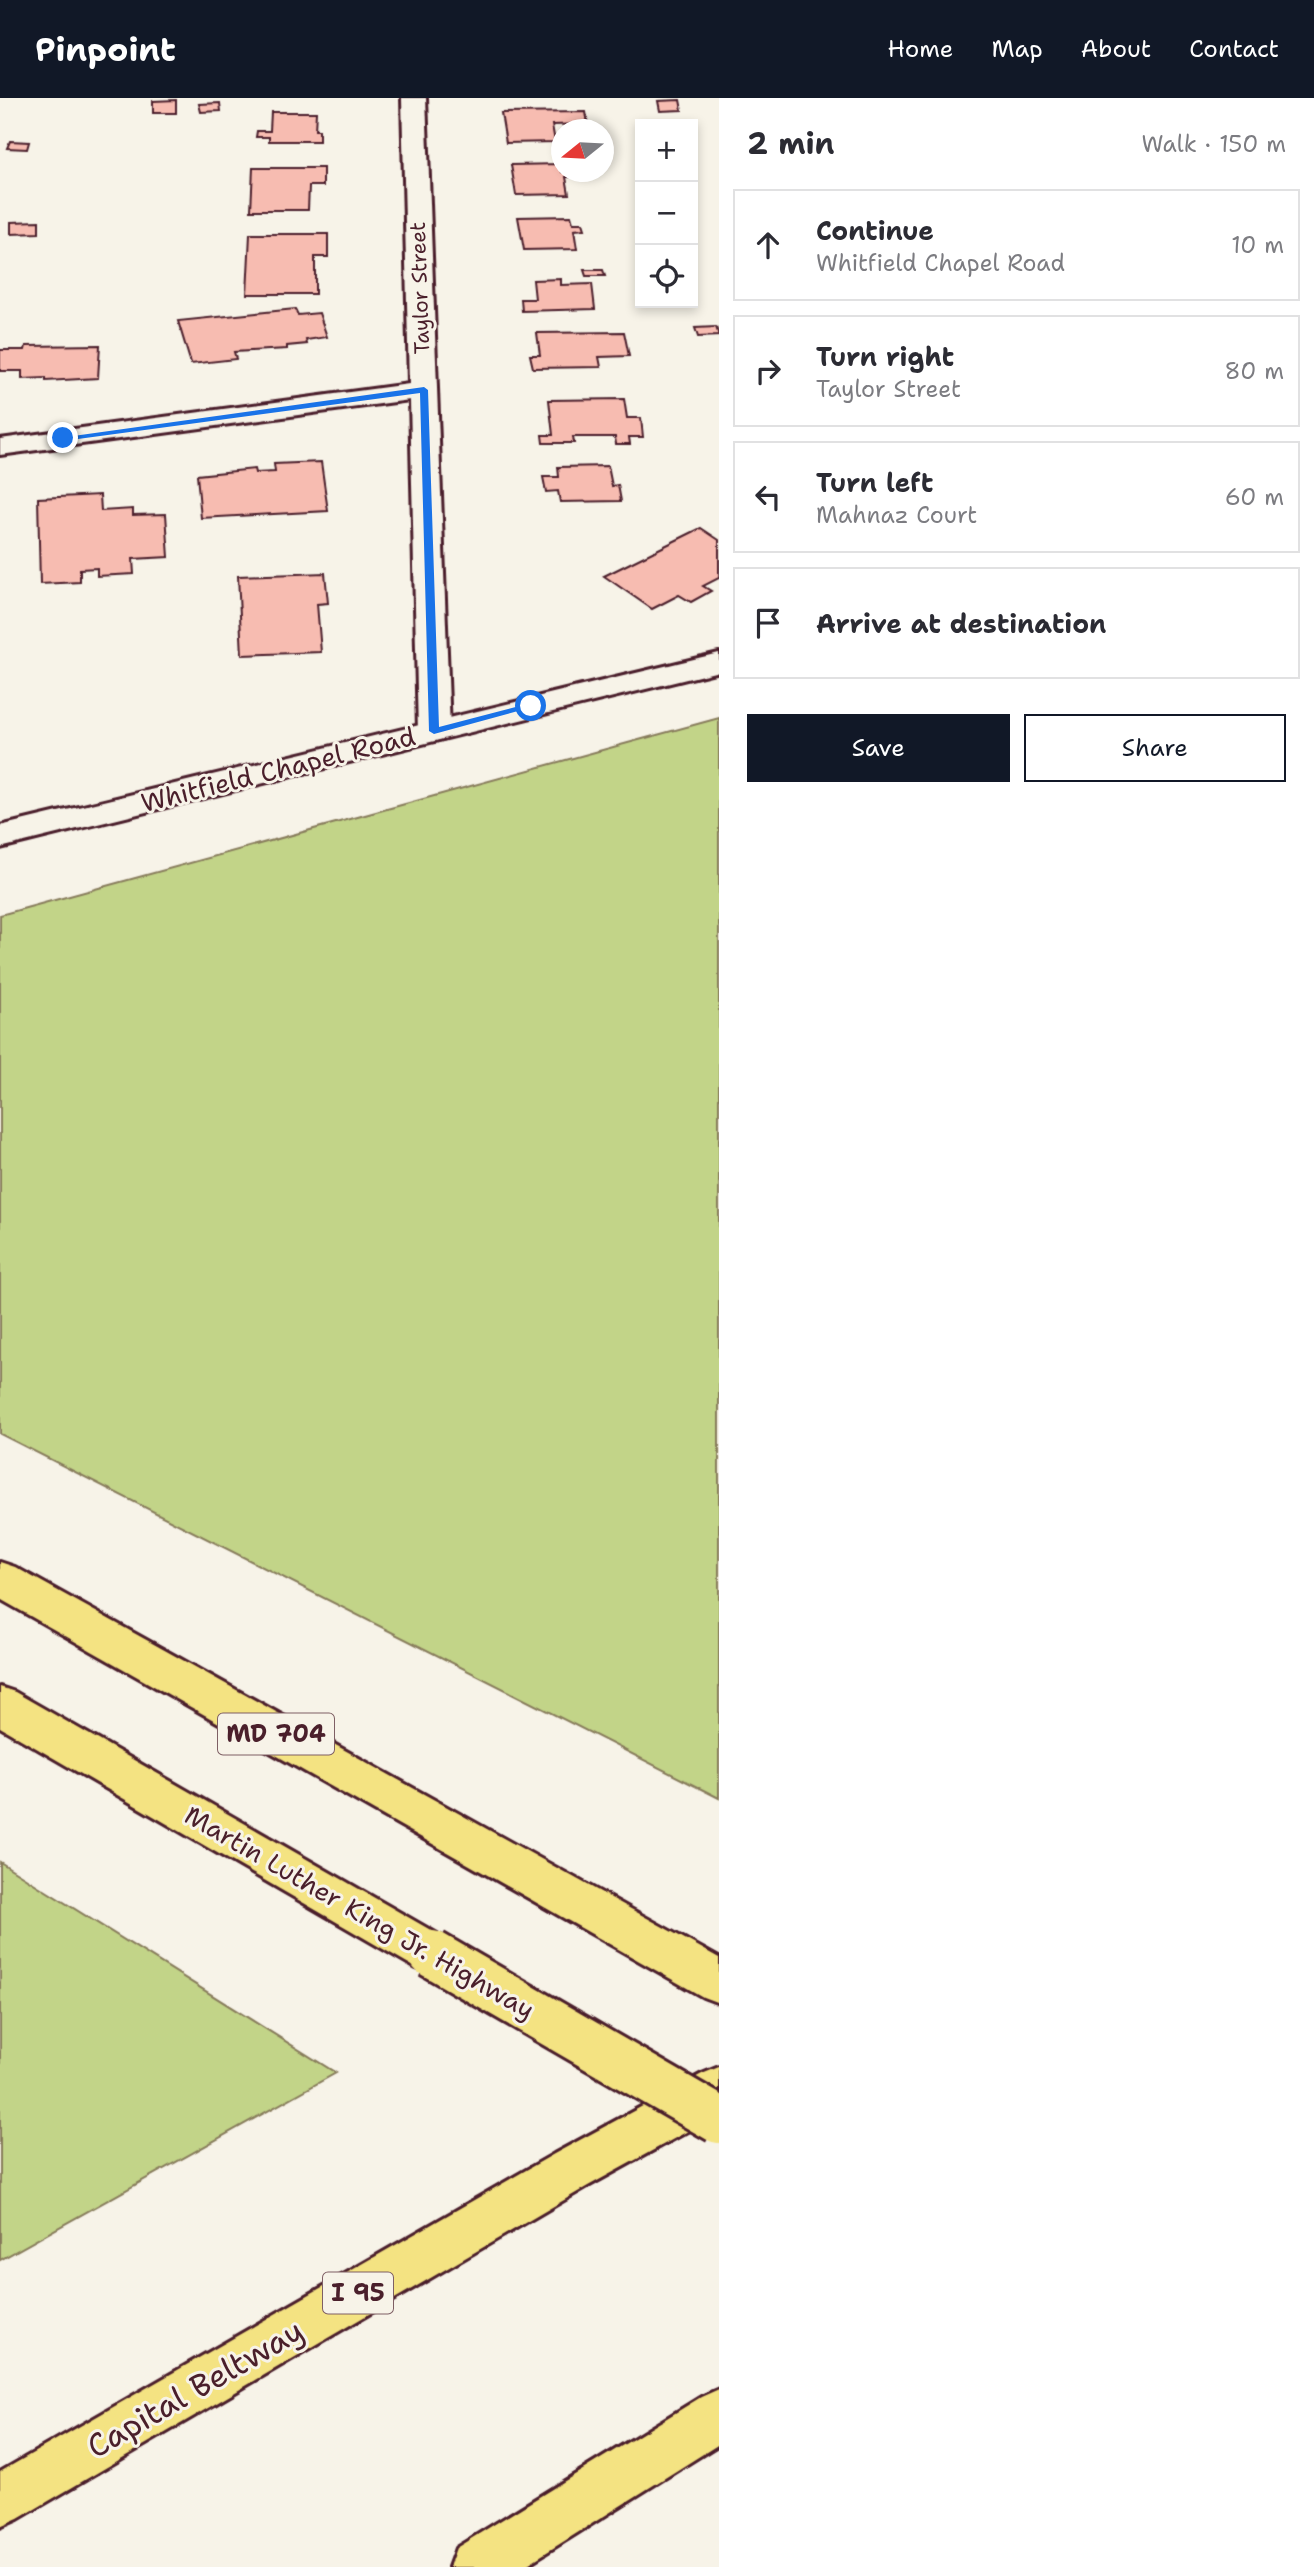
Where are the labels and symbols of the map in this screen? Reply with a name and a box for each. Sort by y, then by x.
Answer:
north arrow [551,119,614,182]
street label: Taylor Street [404,221,436,355]
route end [47,422,78,453]
route start [515,690,546,721]
street label: Whitfield Chapel Road [137,718,419,820]
road number: MD 704 [218,1714,334,1754]
street label: Martin Luther King Jr. Highway [179,1797,541,2027]
road number: I 95 [323,2272,393,2314]
street label: Capital Beltway [79,2308,311,2468]

